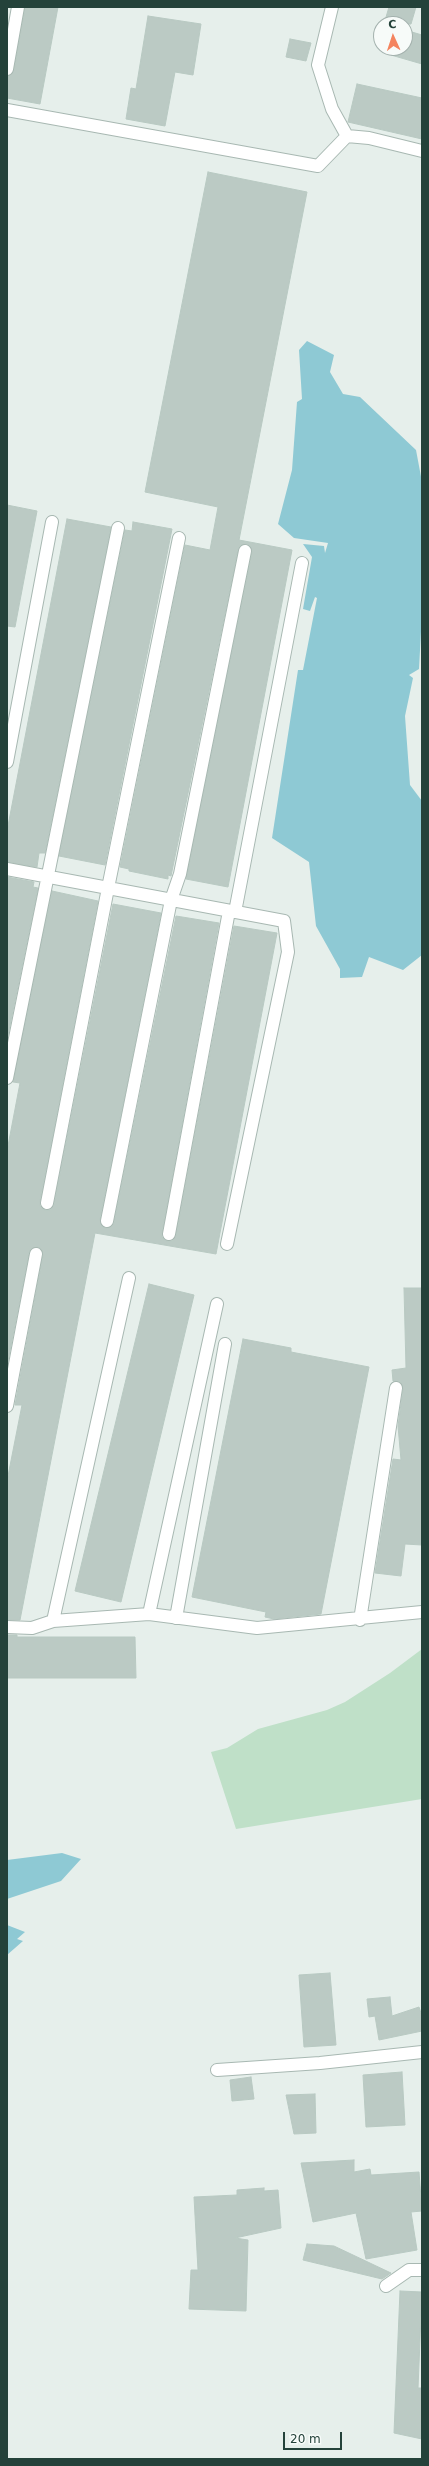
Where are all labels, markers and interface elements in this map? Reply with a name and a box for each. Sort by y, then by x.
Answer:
north arrow [373,16,413,56]
text: С [388,18,397,31]
scale bar [285,2424,344,2450]
text: 20 m [290,2432,321,2446]

